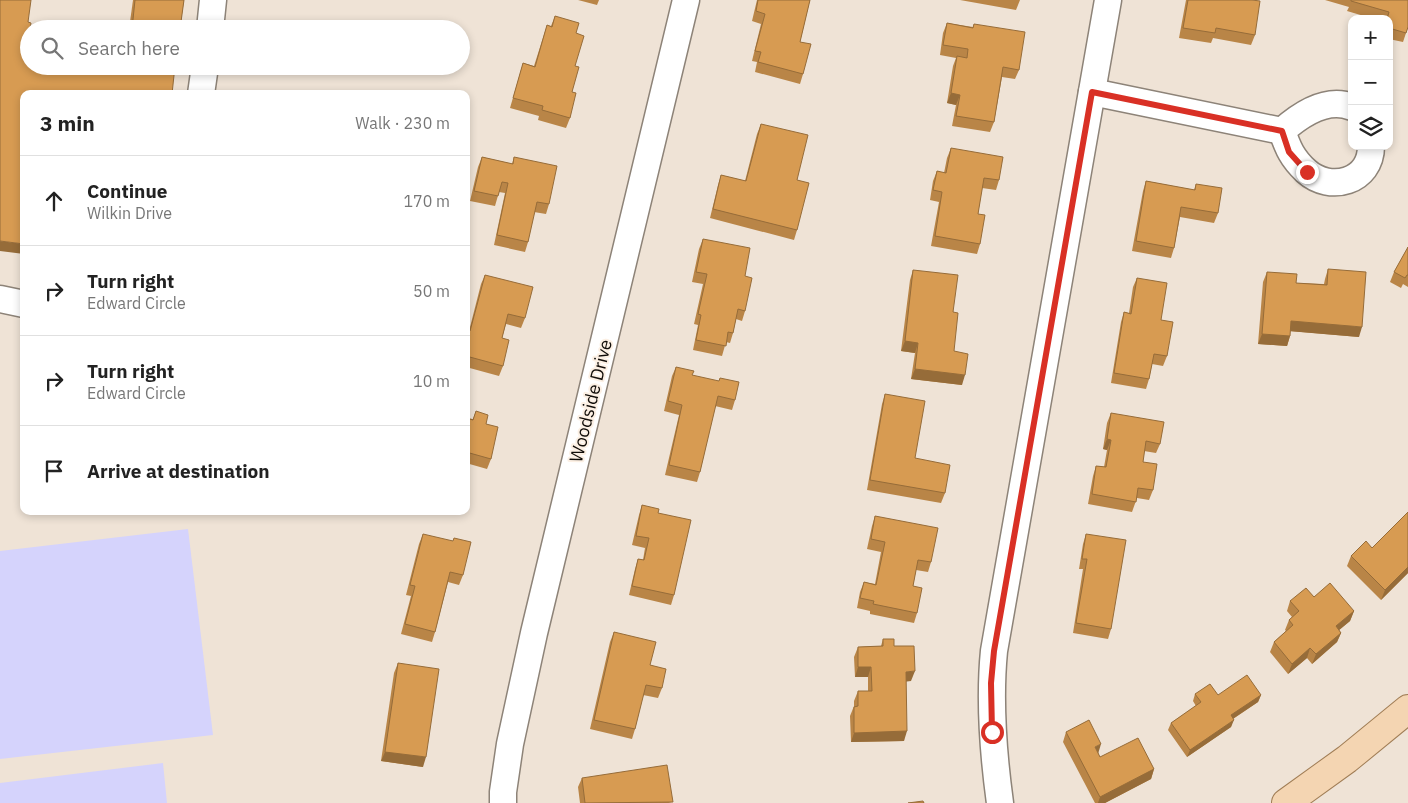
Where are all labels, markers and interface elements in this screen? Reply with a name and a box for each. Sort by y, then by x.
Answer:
map controls [1348,15,1393,150]
button: + [1348,15,1393,60]
search box [20,20,470,75]
icon: search [38,34,66,62]
text: Search here [78,36,180,60]
button: − [1348,60,1393,105]
button: layers [1348,105,1393,150]
text: 3 min [40,109,95,137]
text: Walk · 230 m [355,113,450,133]
route end [1296,161,1319,184]
text: Continue [87,179,167,203]
icon: ahead [40,187,68,215]
text: 170 m [403,191,450,211]
text: Wilkin Drive [87,203,172,223]
text: Turn right [87,269,174,293]
icon: right [40,277,68,305]
text: 50 m [413,281,450,301]
text: Edward Circle [87,293,186,313]
street label: Woodside Drive [564,337,617,465]
text: Turn right [87,359,174,383]
icon: right [40,367,68,395]
text: 10 m [413,371,450,391]
text: Edward Circle [87,383,186,403]
icon: arrive [40,457,68,485]
text: Arrive at destination [87,459,270,483]
route start [981,721,1004,744]

